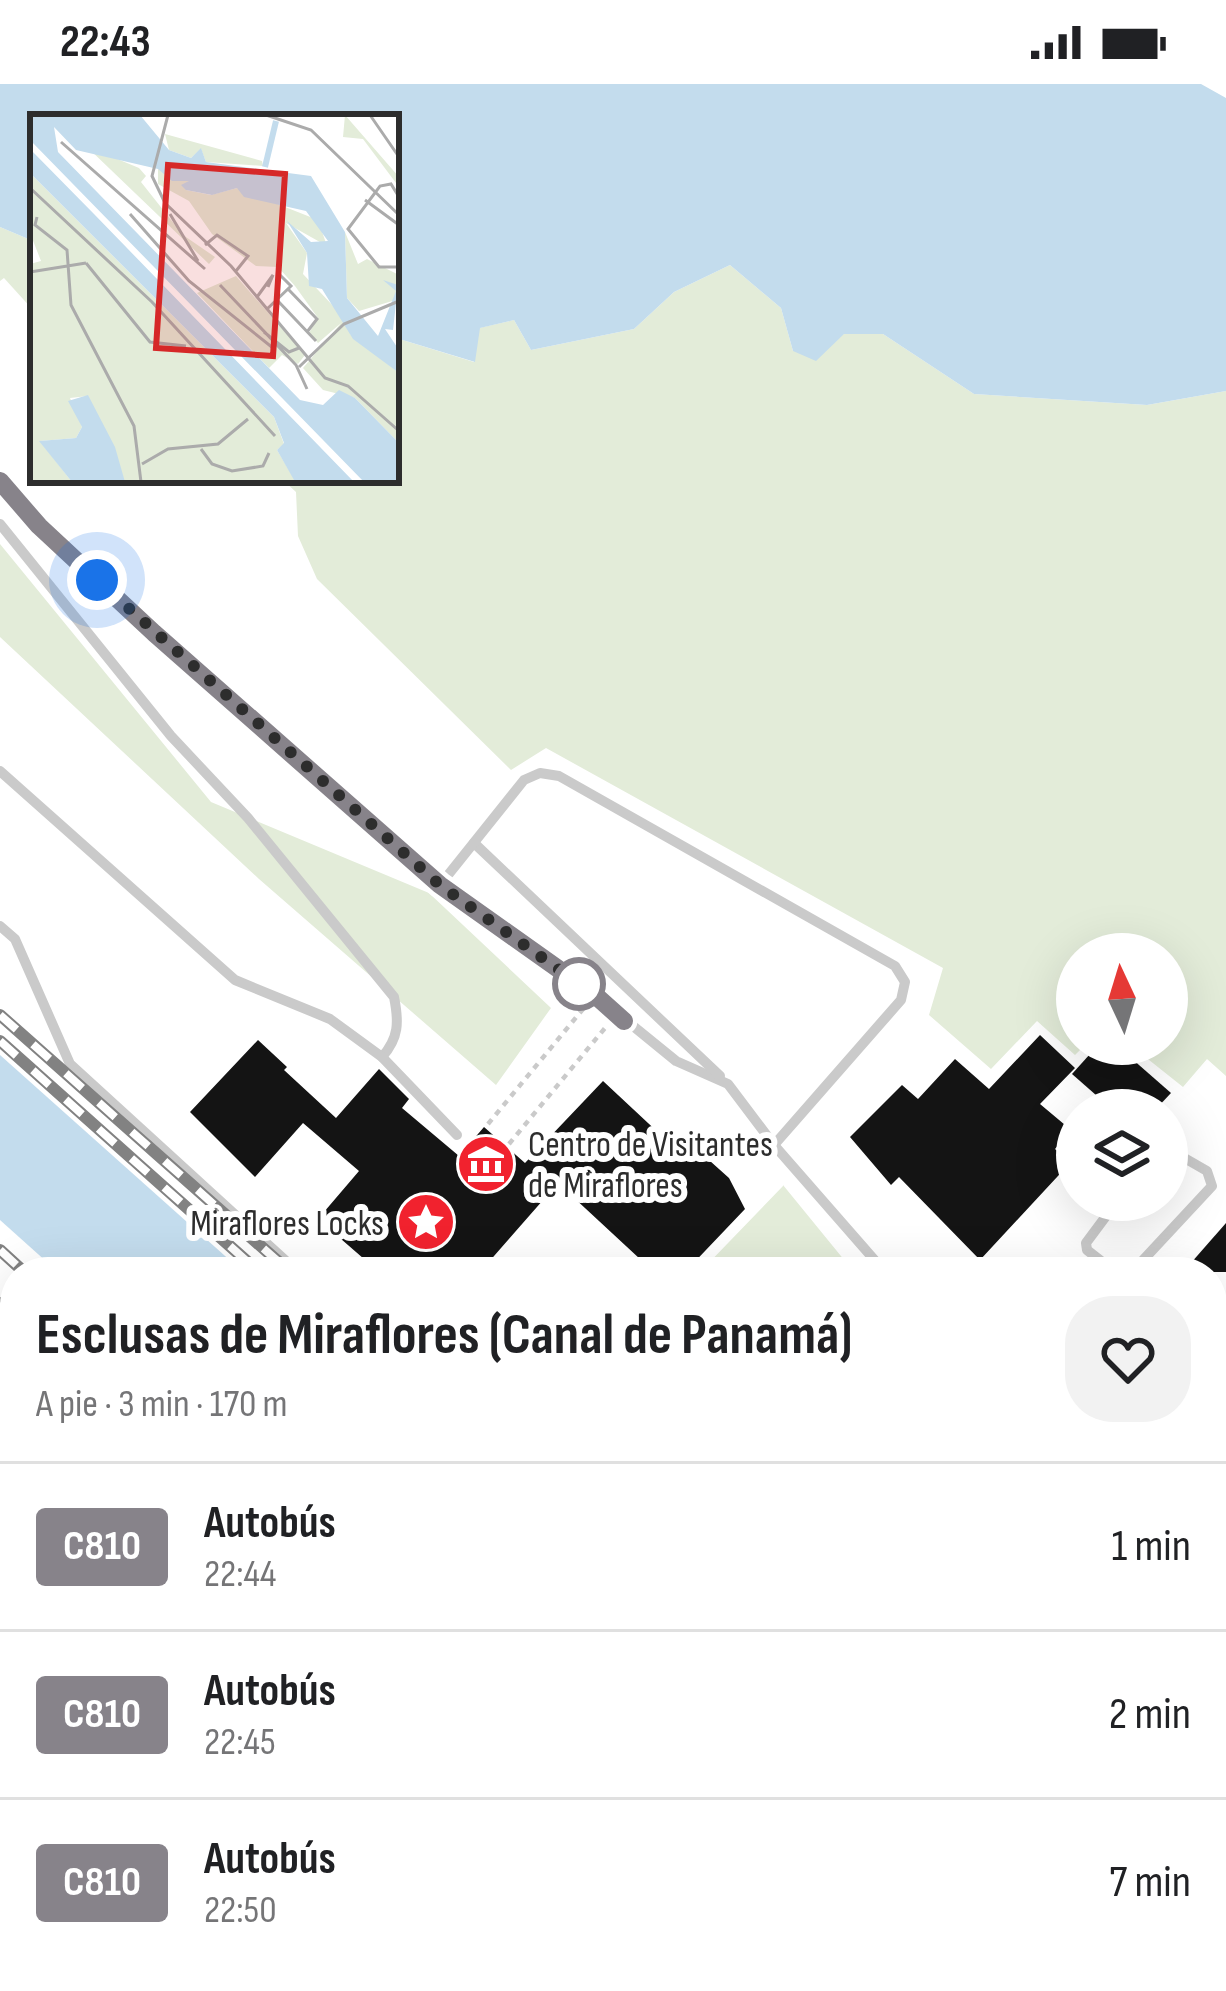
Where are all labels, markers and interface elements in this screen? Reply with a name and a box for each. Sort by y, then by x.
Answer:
text: 22:43 [60,15,151,70]
inset map [30,114,399,483]
your location [67,550,127,610]
north arrow [1056,933,1188,1065]
map controls [1056,933,1188,1221]
unlabelled marker [554,959,604,1009]
button: layers [1056,1089,1188,1221]
place label: Centro de Visitantes de Miraflores [528,1124,773,1208]
museum icon: Centro de Visitantes de Miraflores [455,1133,517,1195]
place icon: Miraflores Locks [395,1191,457,1253]
place label: Miraflores Locks [190,1203,384,1246]
button: heart [1065,1296,1191,1422]
text: Esclusas de Miraflores (Canal de Panamá) [36,1302,853,1370]
text: A pie · 3 min · 170 m [36,1381,288,1428]
text: Autobús [204,1496,336,1551]
text: 1 min [1112,1519,1191,1574]
text: C810 [63,1521,141,1572]
text: 22:44 [204,1551,276,1598]
text: Autobús [204,1664,336,1719]
text: 2 min [1109,1687,1191,1742]
text: C810 [63,1689,141,1740]
text: 22:45 [204,1719,276,1766]
text: Autobús [204,1832,336,1887]
text: 7 min [1109,1855,1191,1910]
text: C810 [63,1857,141,1908]
text: 22:50 [204,1887,277,1934]

